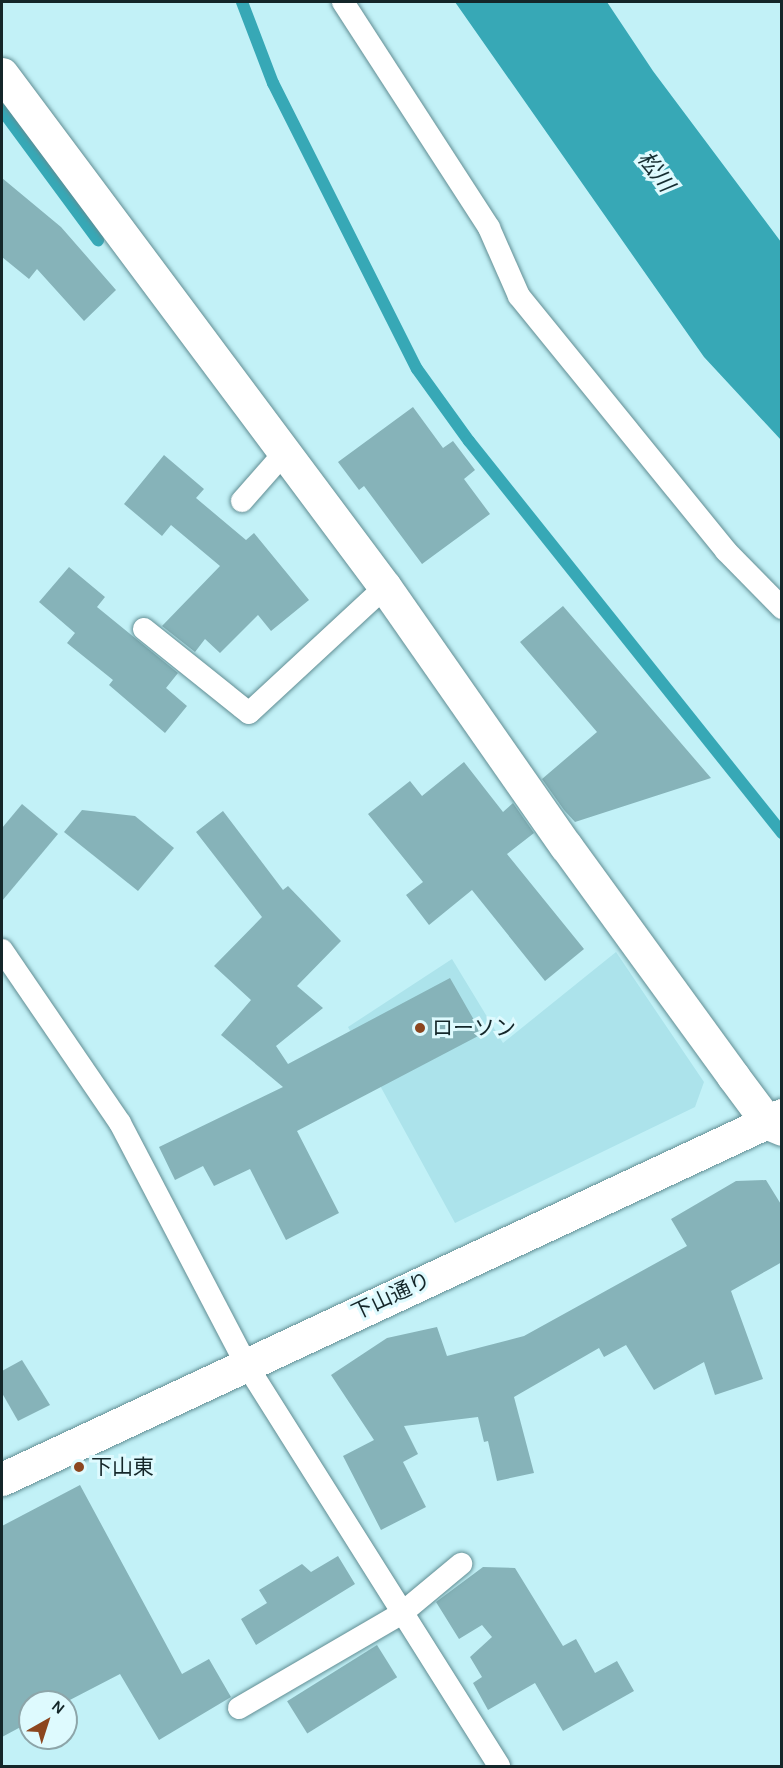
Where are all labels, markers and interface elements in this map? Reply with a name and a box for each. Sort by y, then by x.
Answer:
water label: 松川 [631,146,679,198]
place label: ローソン [432,1015,516,1041]
marker: ローソン [413,1021,427,1035]
street label: 下山通り [348,1267,434,1325]
place label: 下山東 [91,1454,154,1480]
marker: 下山東 [72,1460,86,1474]
north arrow [18,1690,78,1750]
text: N [48,1696,69,1718]

